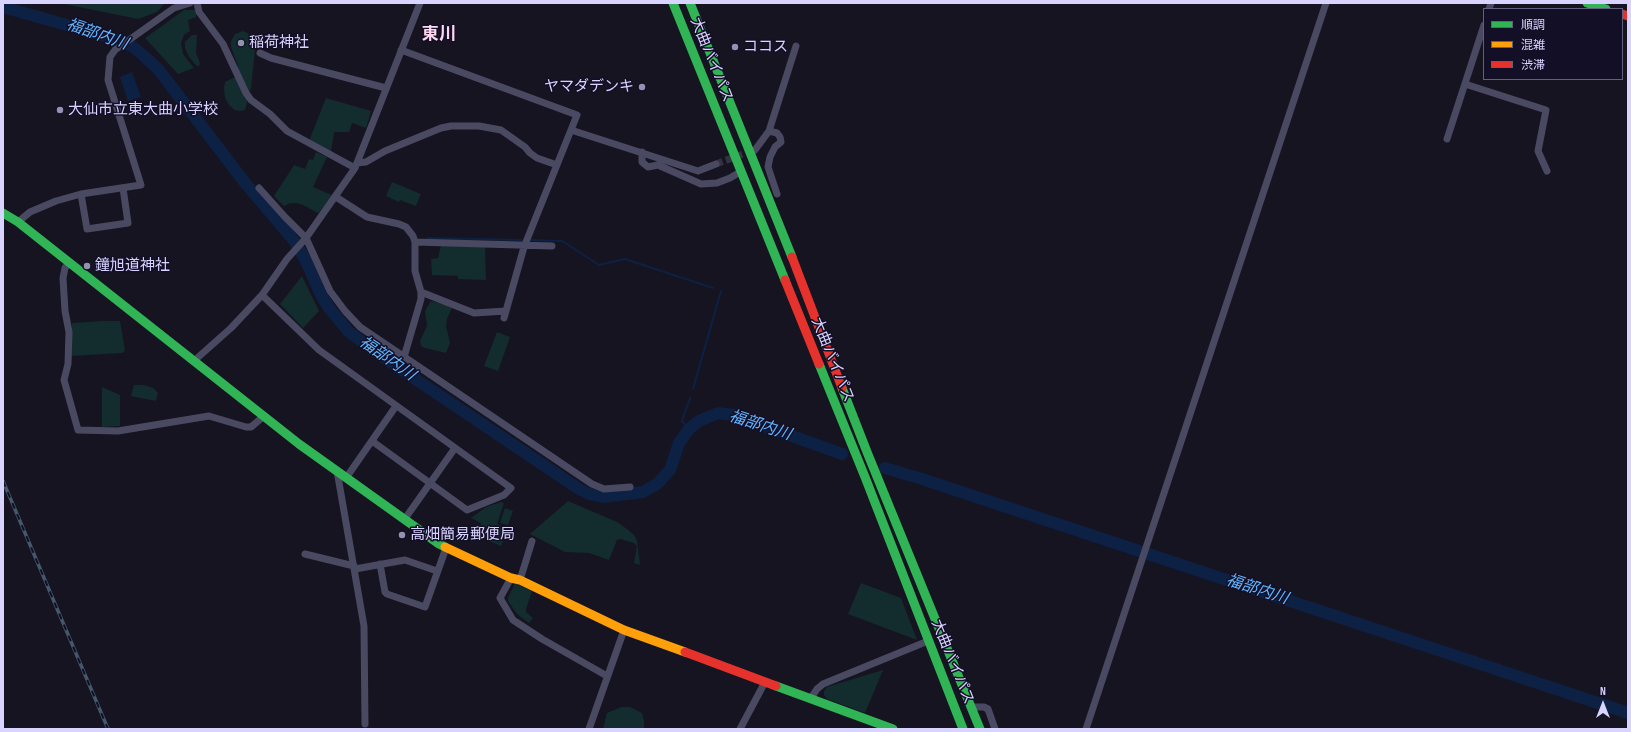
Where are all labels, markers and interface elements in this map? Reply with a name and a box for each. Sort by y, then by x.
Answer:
legend [1483,8,1623,80]
street label: 大曲バイパス [686,15,736,105]
water label: 福部内川 [64,16,130,54]
text: 順調 [1521,18,1545,33]
district label: 東川 [422,25,456,45]
place label: 稲荷神社 [249,34,309,52]
marker: 稲荷神社 [236,38,246,48]
place label: ココス [743,38,788,56]
text: 混雑 [1521,38,1545,53]
marker: ココス [730,42,740,52]
text: 渋滞 [1521,58,1545,73]
place label: ヤマダデンキ [544,78,634,96]
marker: ヤマダデンキ [637,82,647,92]
place label: 大仙市立東大曲小学校 [68,101,218,119]
marker: 大仙市立東大曲小学校 [55,105,65,115]
place label: 鐘旭道神社 [95,257,170,275]
marker: 鐘旭道神社 [82,261,92,271]
street label: 大曲バイパス [807,315,857,405]
water label: 福部内川 [355,333,419,385]
water label: 福部内川 [727,407,793,445]
place label: 高畑簡易郵便局 [410,526,515,544]
marker: 高畑簡易郵便局 [397,530,407,540]
water label: 福部内川 [1224,571,1290,609]
street label: 大曲バイパス [927,617,977,707]
north arrow [1583,684,1623,724]
text: N [1600,685,1606,698]

